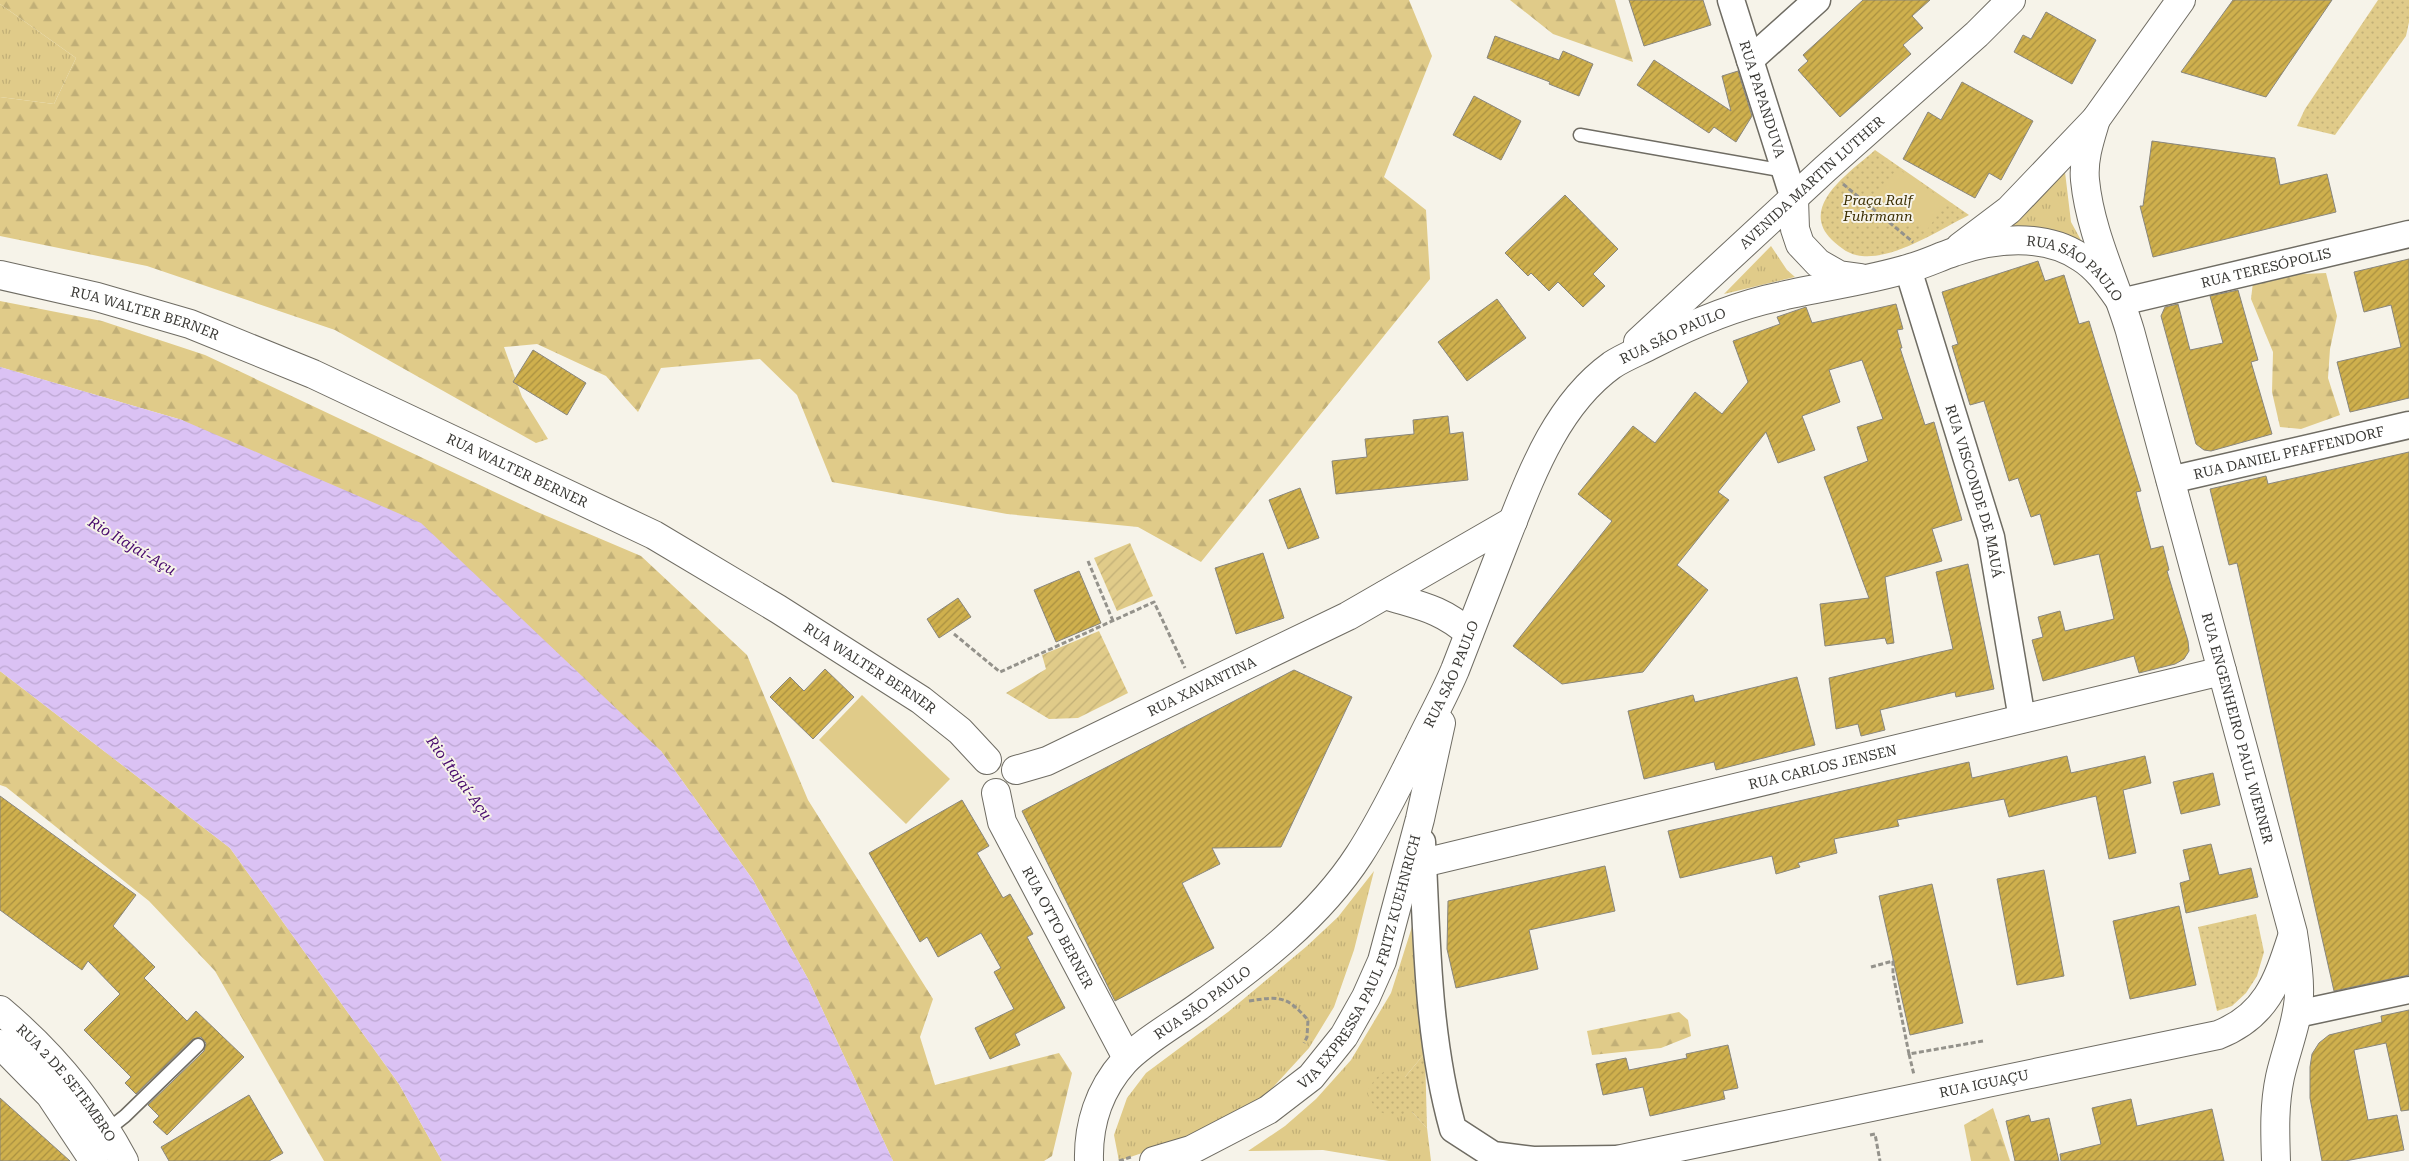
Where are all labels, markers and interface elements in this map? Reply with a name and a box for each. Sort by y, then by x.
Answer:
street label: RUA PAPANDUVA [1736,39,1788,160]
street label: AVENIDA MARTIN LUTHER [1736,112,1887,252]
park label: Praça Ralf Fuhrmann [1842,192,1914,224]
street label: RUA SÃO PAULO [2026,232,2126,304]
street label: RUA TERESÓPOLIS [2199,245,2333,291]
street label: RUA WALTER BERNER [69,283,222,343]
street label: RUA SÃO PAULO [1617,305,1728,367]
street label: RUA VISCONDE DE MAUÁ [1942,403,2006,579]
street label: RUA DANIEL PFAFFENDORF [2192,423,2386,482]
street label: RUA WALTER BERNER [444,430,591,511]
water label: Rio Itajaí-Açu [84,512,179,579]
street label: RUA ENGENHEIRO PAUL WERNER [2199,611,2277,846]
street label: RUA SÃO PAULO [1421,618,1481,730]
street label: RUA WALTER BERNER [801,619,940,717]
street label: RUA XAVANTINA [1145,653,1259,719]
water label: Rio Itajaí-Açu [422,732,495,823]
street label: RUA CARLOS JENSEN [1747,741,1898,793]
street label: VIA EXPRESSA PAUL FRITZ KUEHNRICH [1295,832,1424,1092]
street label: RUA OTTO BERNER [1019,864,1097,991]
street label: RUA SÃO PAULO [1151,963,1254,1043]
street label: RUA 2 DE SETEMBRO [13,1021,119,1145]
street label: RUA IGUAÇU [1938,1067,2030,1101]

